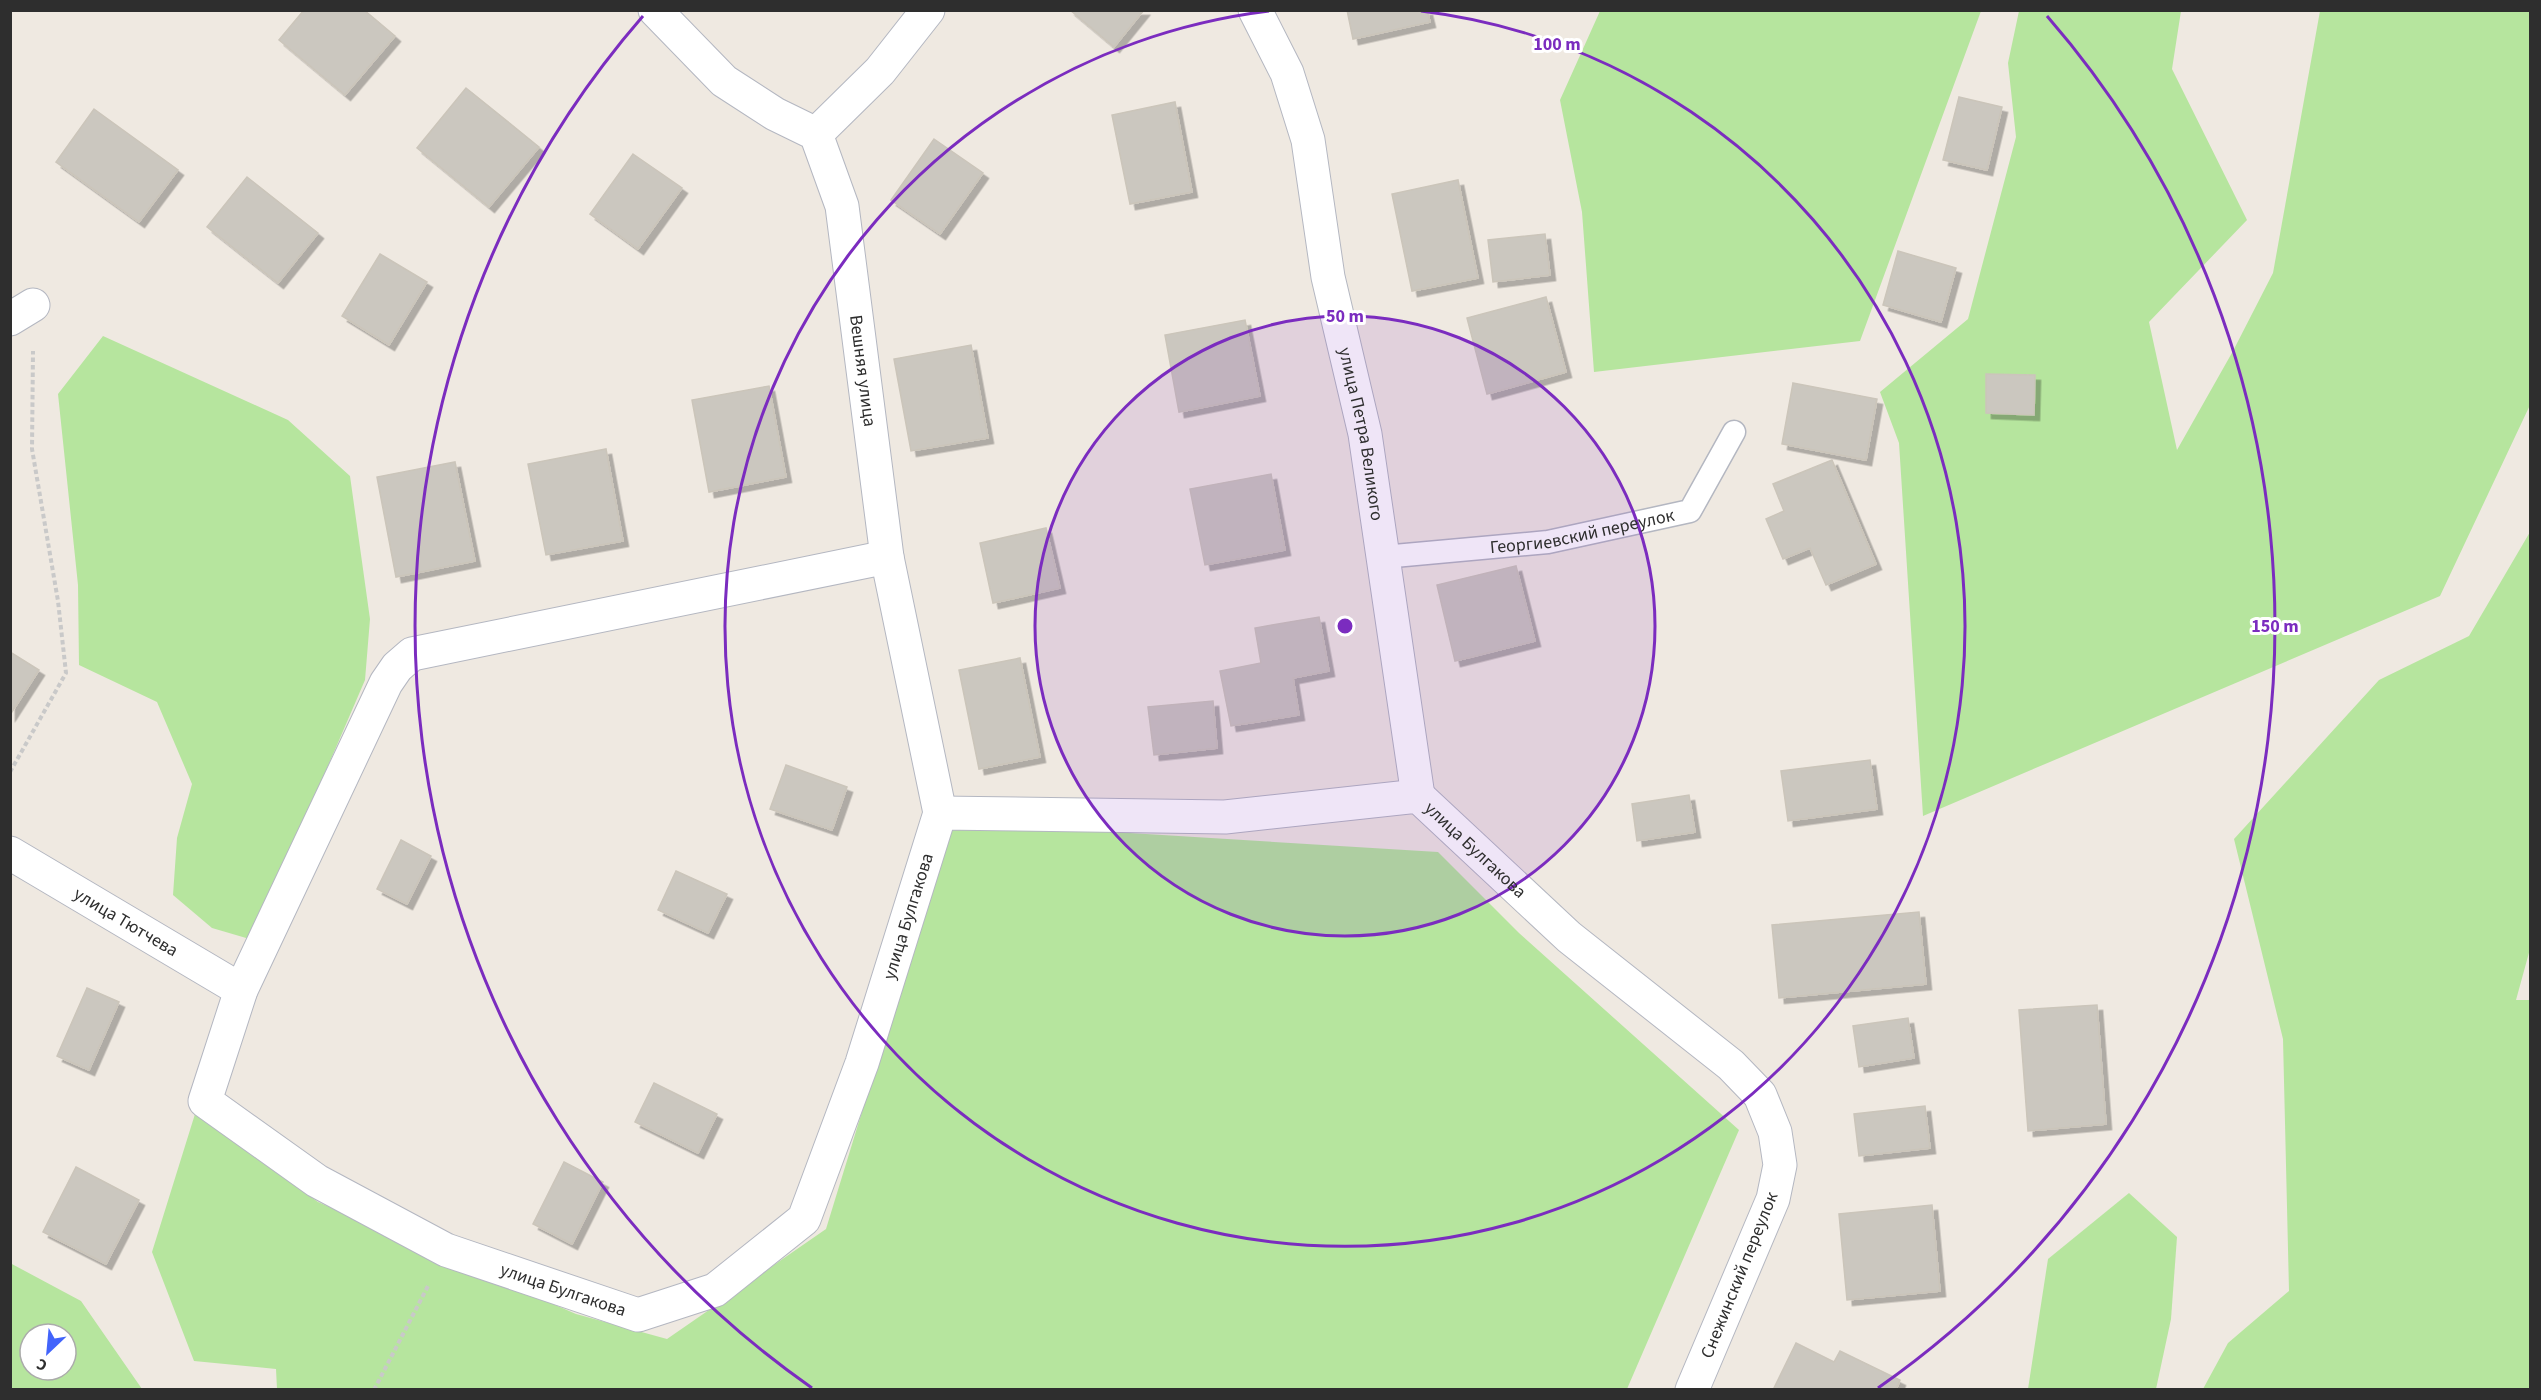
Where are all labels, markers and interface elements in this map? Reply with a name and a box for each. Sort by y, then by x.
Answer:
text: 100 m [1533,32,1581,57]
text: 50 m [1326,304,1364,329]
street label: Вешняя улица [843,313,882,428]
street label: улица Петра Великого [1332,345,1390,522]
street label: Георгиевский переулок [1489,503,1677,560]
text: 150 m [2251,614,2299,639]
centre of rings [1335,616,1355,636]
street label: улица Булгакова [1419,796,1532,904]
street label: улица Булгакова [877,850,940,983]
street label: улица Тютчева [69,882,183,963]
street label: Снежинский переулок [1695,1188,1784,1362]
street label: улица Булгакова [497,1257,629,1323]
north arrow [18,1322,78,1382]
text: С [33,1353,51,1377]

